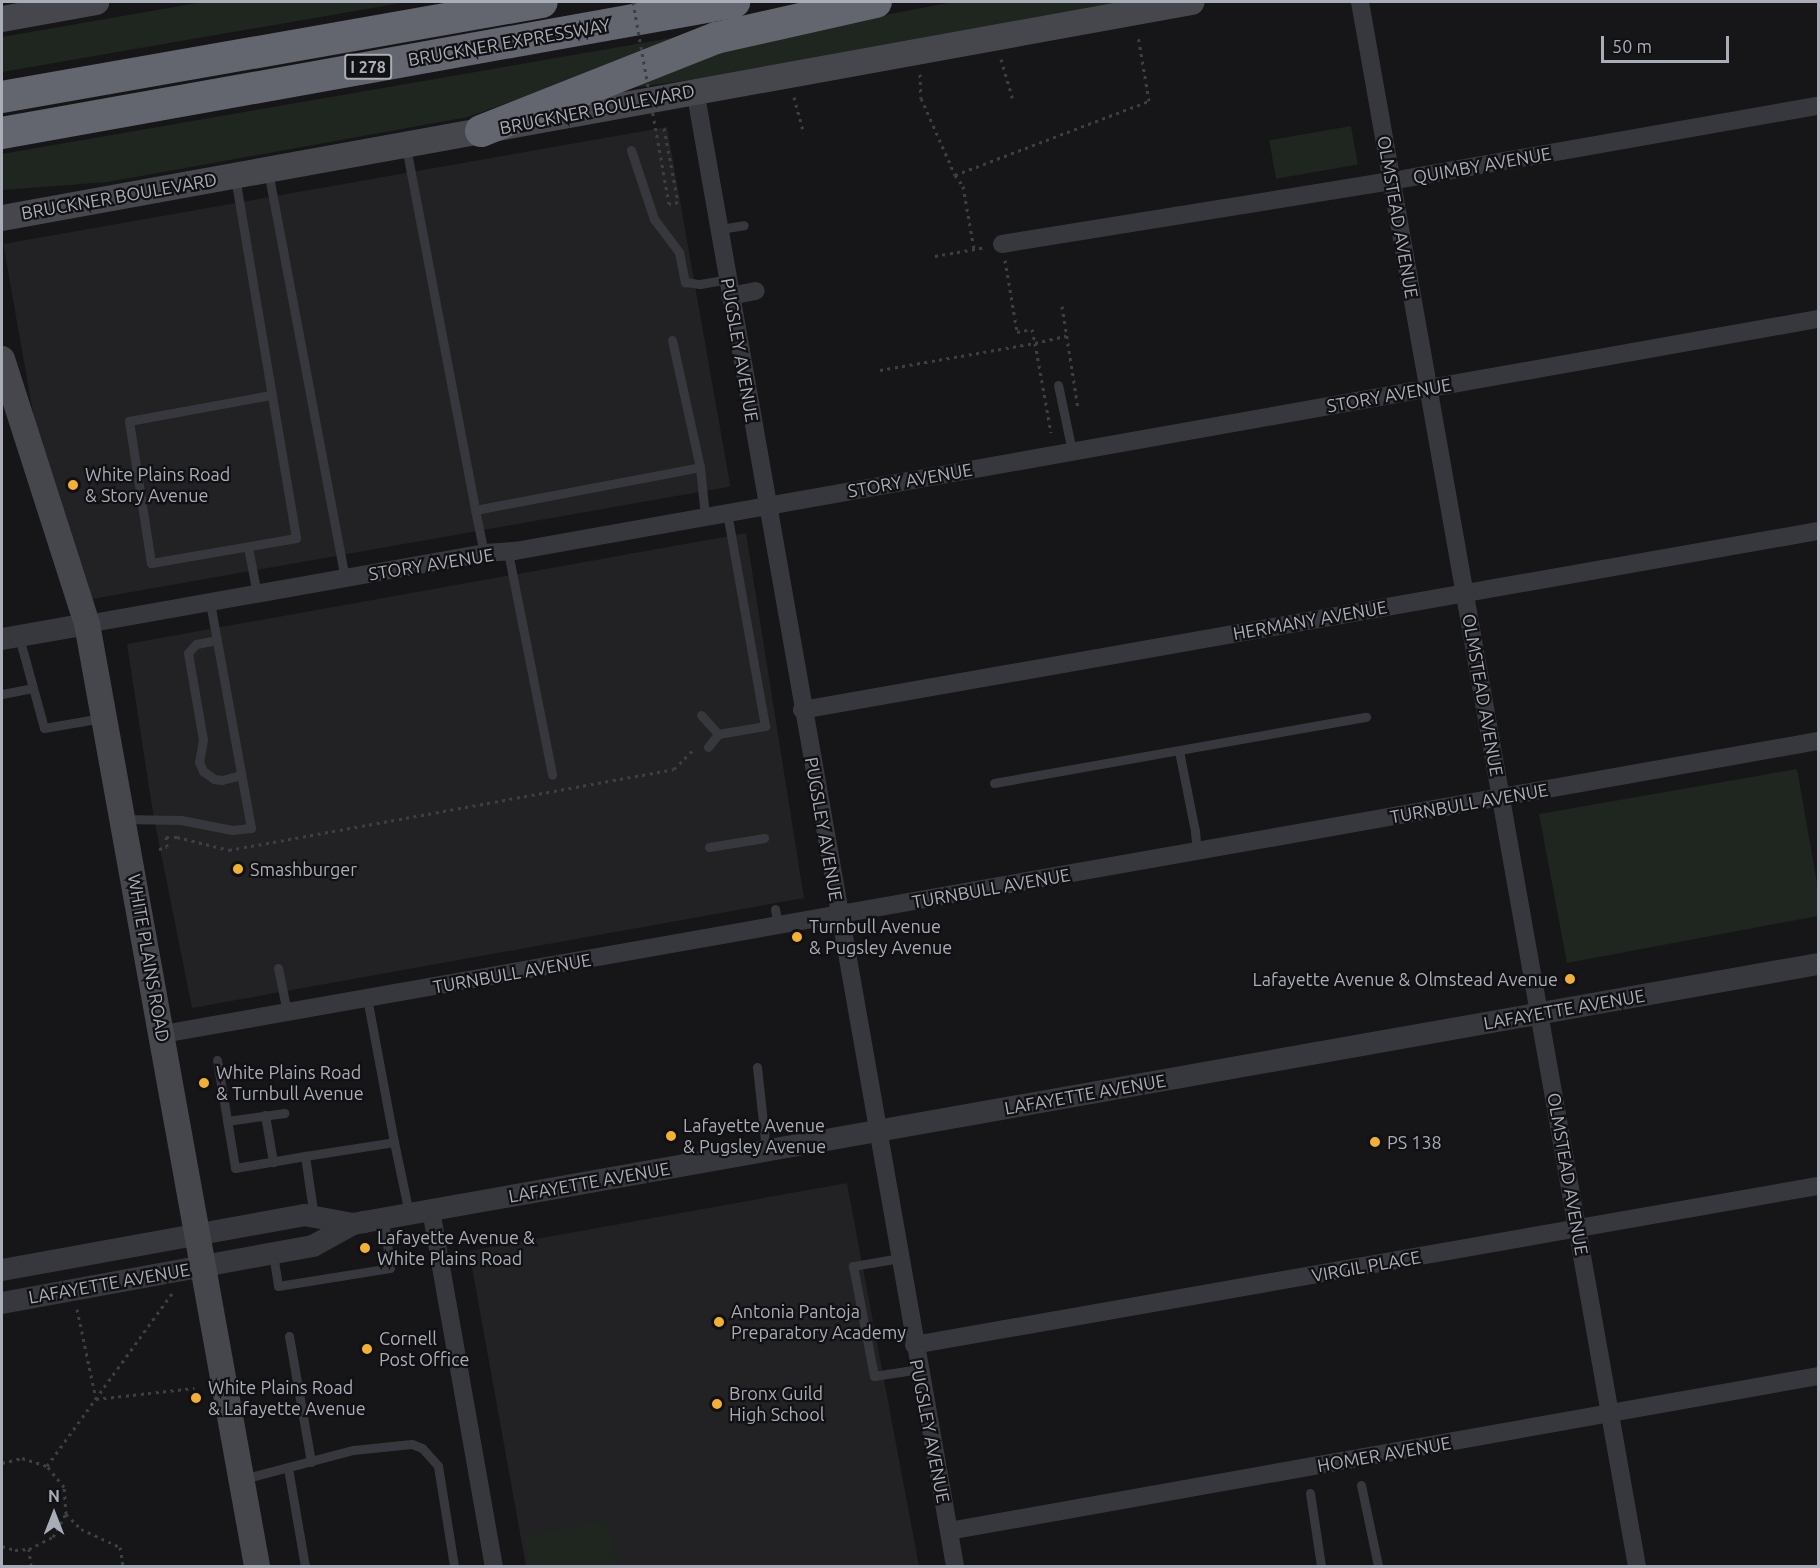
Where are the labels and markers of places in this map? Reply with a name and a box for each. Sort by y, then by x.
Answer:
place label: White Plains Road & Story Avenue [85,464,230,506]
marker: White Plains Road & Story Avenue [66,478,80,492]
place label: Smashburger [250,858,357,880]
marker: Smashburger [231,862,245,876]
place label: Turnbull Avenue & Pugsley Avenue [809,916,952,958]
marker: Turnbull Avenue & Pugsley Avenue [790,930,804,944]
place label: Lafayette Avenue & Olmstead Avenue [1253,968,1558,990]
marker: Lafayette Avenue & Olmstead Avenue [1563,972,1577,986]
place label: White Plains Road & Turnbull Avenue [216,1062,364,1104]
marker: White Plains Road & Turnbull Avenue [197,1076,211,1090]
place label: Lafayette Avenue & Pugsley Avenue [683,1115,826,1158]
marker: Lafayette Avenue & Pugsley Avenue [664,1129,678,1143]
place label: PS 138 [1387,1131,1442,1153]
marker: PS 138 [1368,1135,1382,1149]
place label: Lafayette Avenue & White Plains Road [377,1227,535,1270]
marker: Lafayette Avenue & White Plains Road [358,1241,372,1255]
place label: Antonia Pantoja Preparatory Academy [731,1301,906,1344]
marker: Antonia Pantoja Preparatory Academy [712,1315,726,1329]
place label: Cornell Post Office [379,1328,469,1370]
marker: Cornell Post Office [360,1342,374,1356]
place label: White Plains Road & Lafayette Avenue [208,1377,366,1420]
place label: Bronx Guild High School [729,1383,825,1426]
marker: White Plains Road & Lafayette Avenue [189,1391,203,1405]
marker: Bronx Guild High School [710,1397,724,1411]

